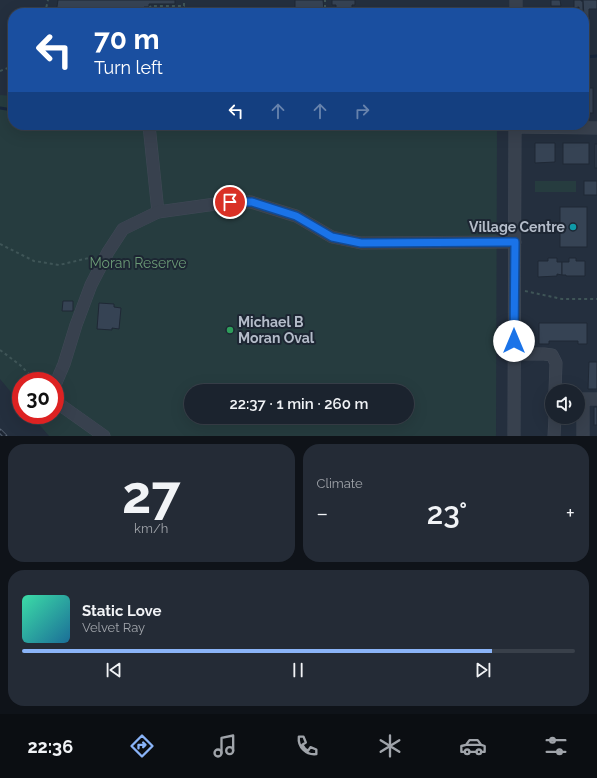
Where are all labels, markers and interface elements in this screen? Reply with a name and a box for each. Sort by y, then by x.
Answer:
text: 70 m [94,23,160,56]
icon: left [28,24,80,76]
text: Turn left [94,57,163,78]
icon: left [225,100,247,122]
icon: ahead [267,100,289,122]
icon: ahead [309,100,331,122]
icon: right [351,100,373,122]
pin [213,185,247,219]
icon: arrive [219,191,241,213]
place label: Village Centre [469,219,566,235]
marker: Village Centre [568,222,578,232]
park label: Moran Reserve [89,255,187,271]
place label: Michael B Moran Oval [238,314,315,346]
position arrow [493,320,535,362]
marker: Michael B Moran Oval [225,325,235,335]
speed limit sign: 30 [12,372,64,424]
map controls [545,384,585,424]
button: sound [545,384,585,424]
text: 22:37 · 1 min · 260 m [230,395,368,413]
text: 27 [122,464,181,525]
text: Climate [317,476,363,491]
text: 23° [427,496,467,531]
text: − [317,500,328,526]
text: + [566,500,575,526]
text: km/h [134,521,168,536]
text: Static Love [82,602,161,620]
text: Velvet Ray [82,620,145,635]
icon: previous [103,659,125,681]
icon: pause [287,659,309,681]
icon: next [472,659,494,681]
icon: directions [128,732,156,760]
icon: music [211,732,239,760]
icon: phone [293,732,321,760]
icon: climate [376,732,404,760]
icon: car [459,732,487,760]
icon: filters [542,732,570,760]
text: 22:36 [27,736,73,757]

